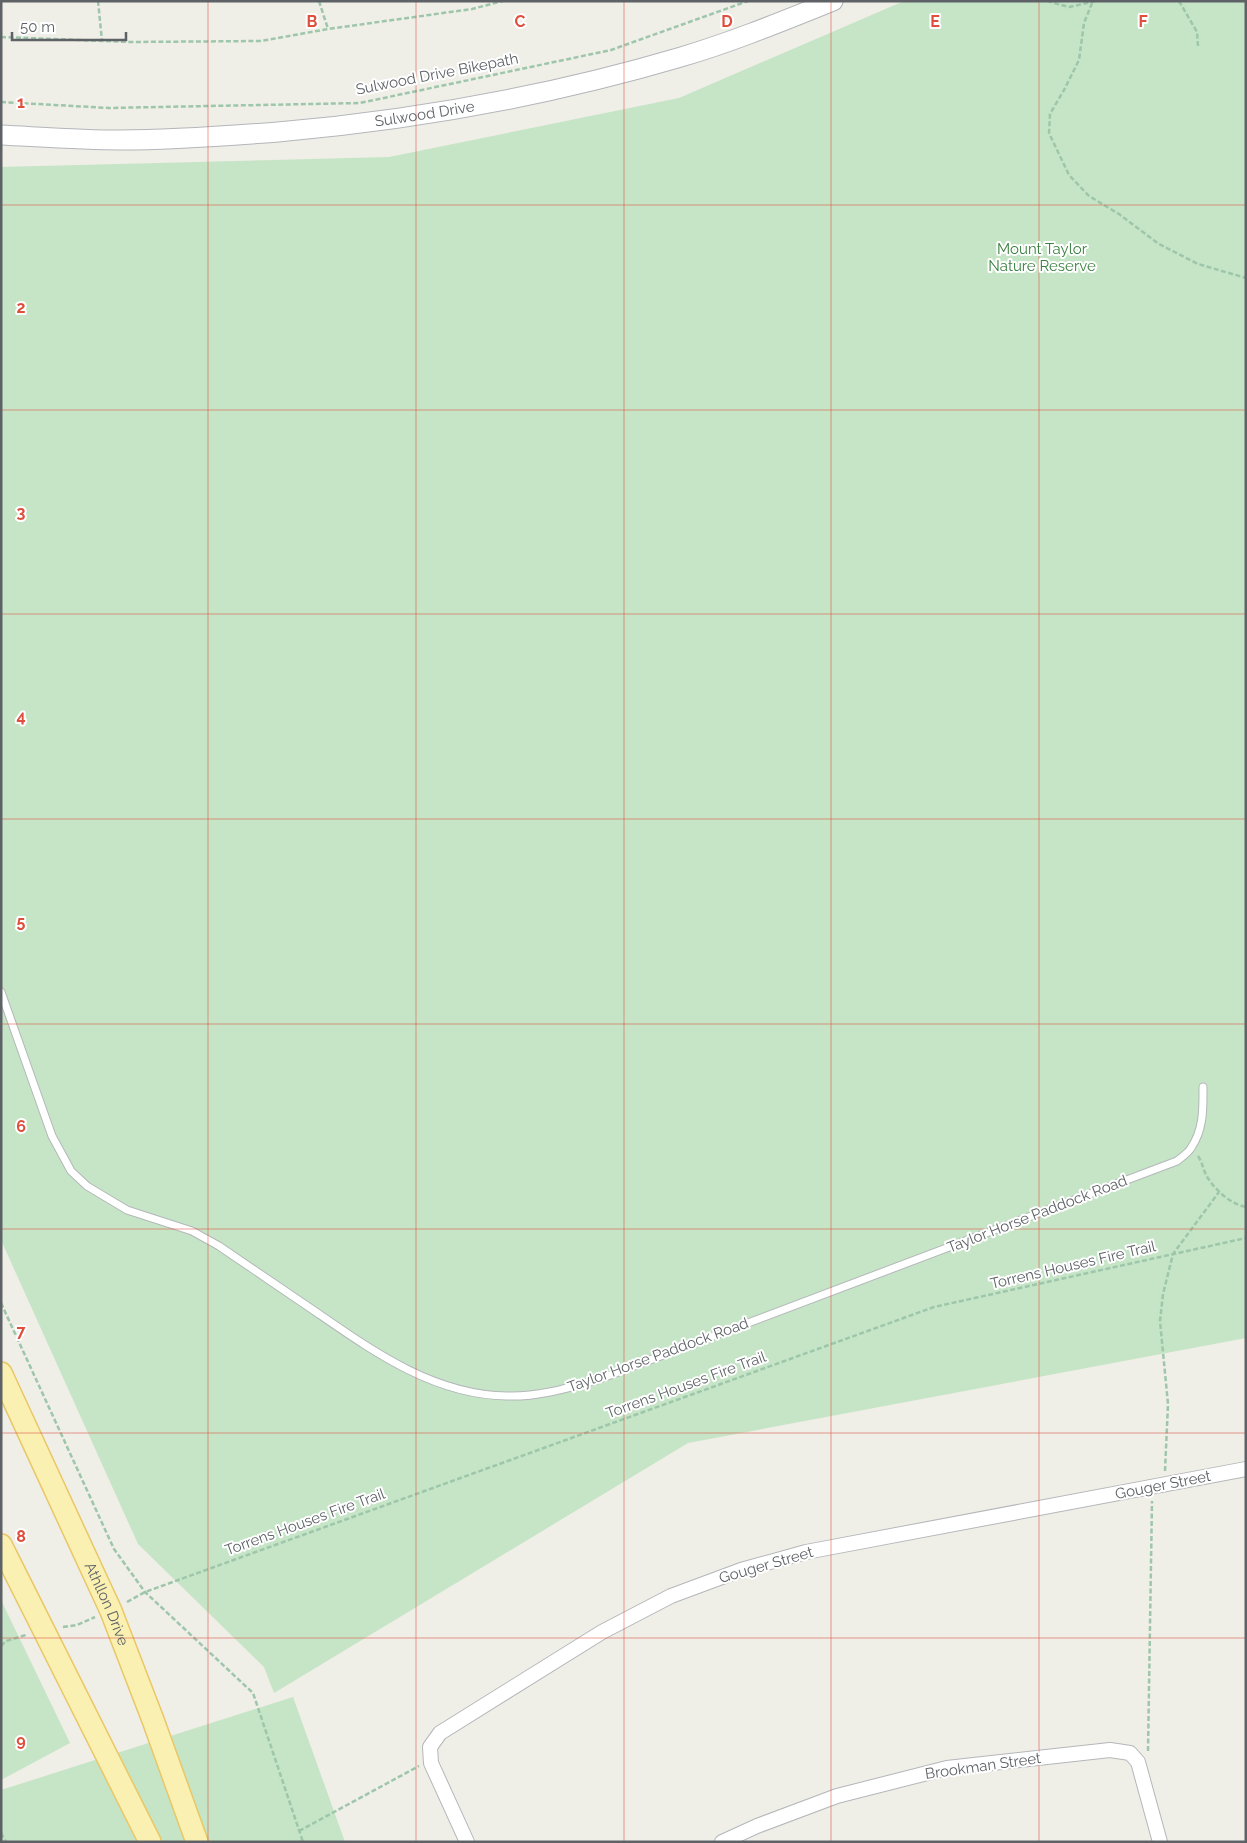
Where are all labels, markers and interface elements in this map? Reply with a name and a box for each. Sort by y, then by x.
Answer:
scale bar [12,10,126,42]
text: B [307,12,318,31]
text: C [515,12,526,31]
text: D [721,12,733,31]
text: E [930,12,940,31]
text: F [1138,12,1148,31]
text: 50 m [20,18,55,36]
street label: Sulwood Drive Bikepath [354,49,520,99]
text: 1 [17,93,25,112]
street label: Sulwood Drive [374,97,476,130]
park label: Mount Taylor Nature Reserve [988,240,1096,275]
text: 2 [16,298,26,317]
text: 3 [17,503,26,522]
text: 4 [16,707,26,726]
text: 5 [17,912,26,931]
text: 6 [16,1117,26,1136]
street label: Taylor Horse Paddock Road [944,1171,1130,1257]
street label: Torrens Houses Fire Trail [989,1237,1158,1293]
street label: Taylor Horse Paddock Road [565,1314,751,1396]
text: 7 [17,1322,26,1341]
street label: Torrens Houses Fire Trail [603,1347,769,1422]
street label: Gouger Street [1114,1467,1212,1503]
street label: Torrens Houses Fire Trail [222,1484,388,1559]
text: 8 [16,1527,26,1546]
street label: Gouger Street [717,1543,815,1587]
street label: Athllon Drive [81,1559,133,1648]
text: 9 [16,1731,26,1750]
street label: Brookman Street [924,1749,1042,1783]

